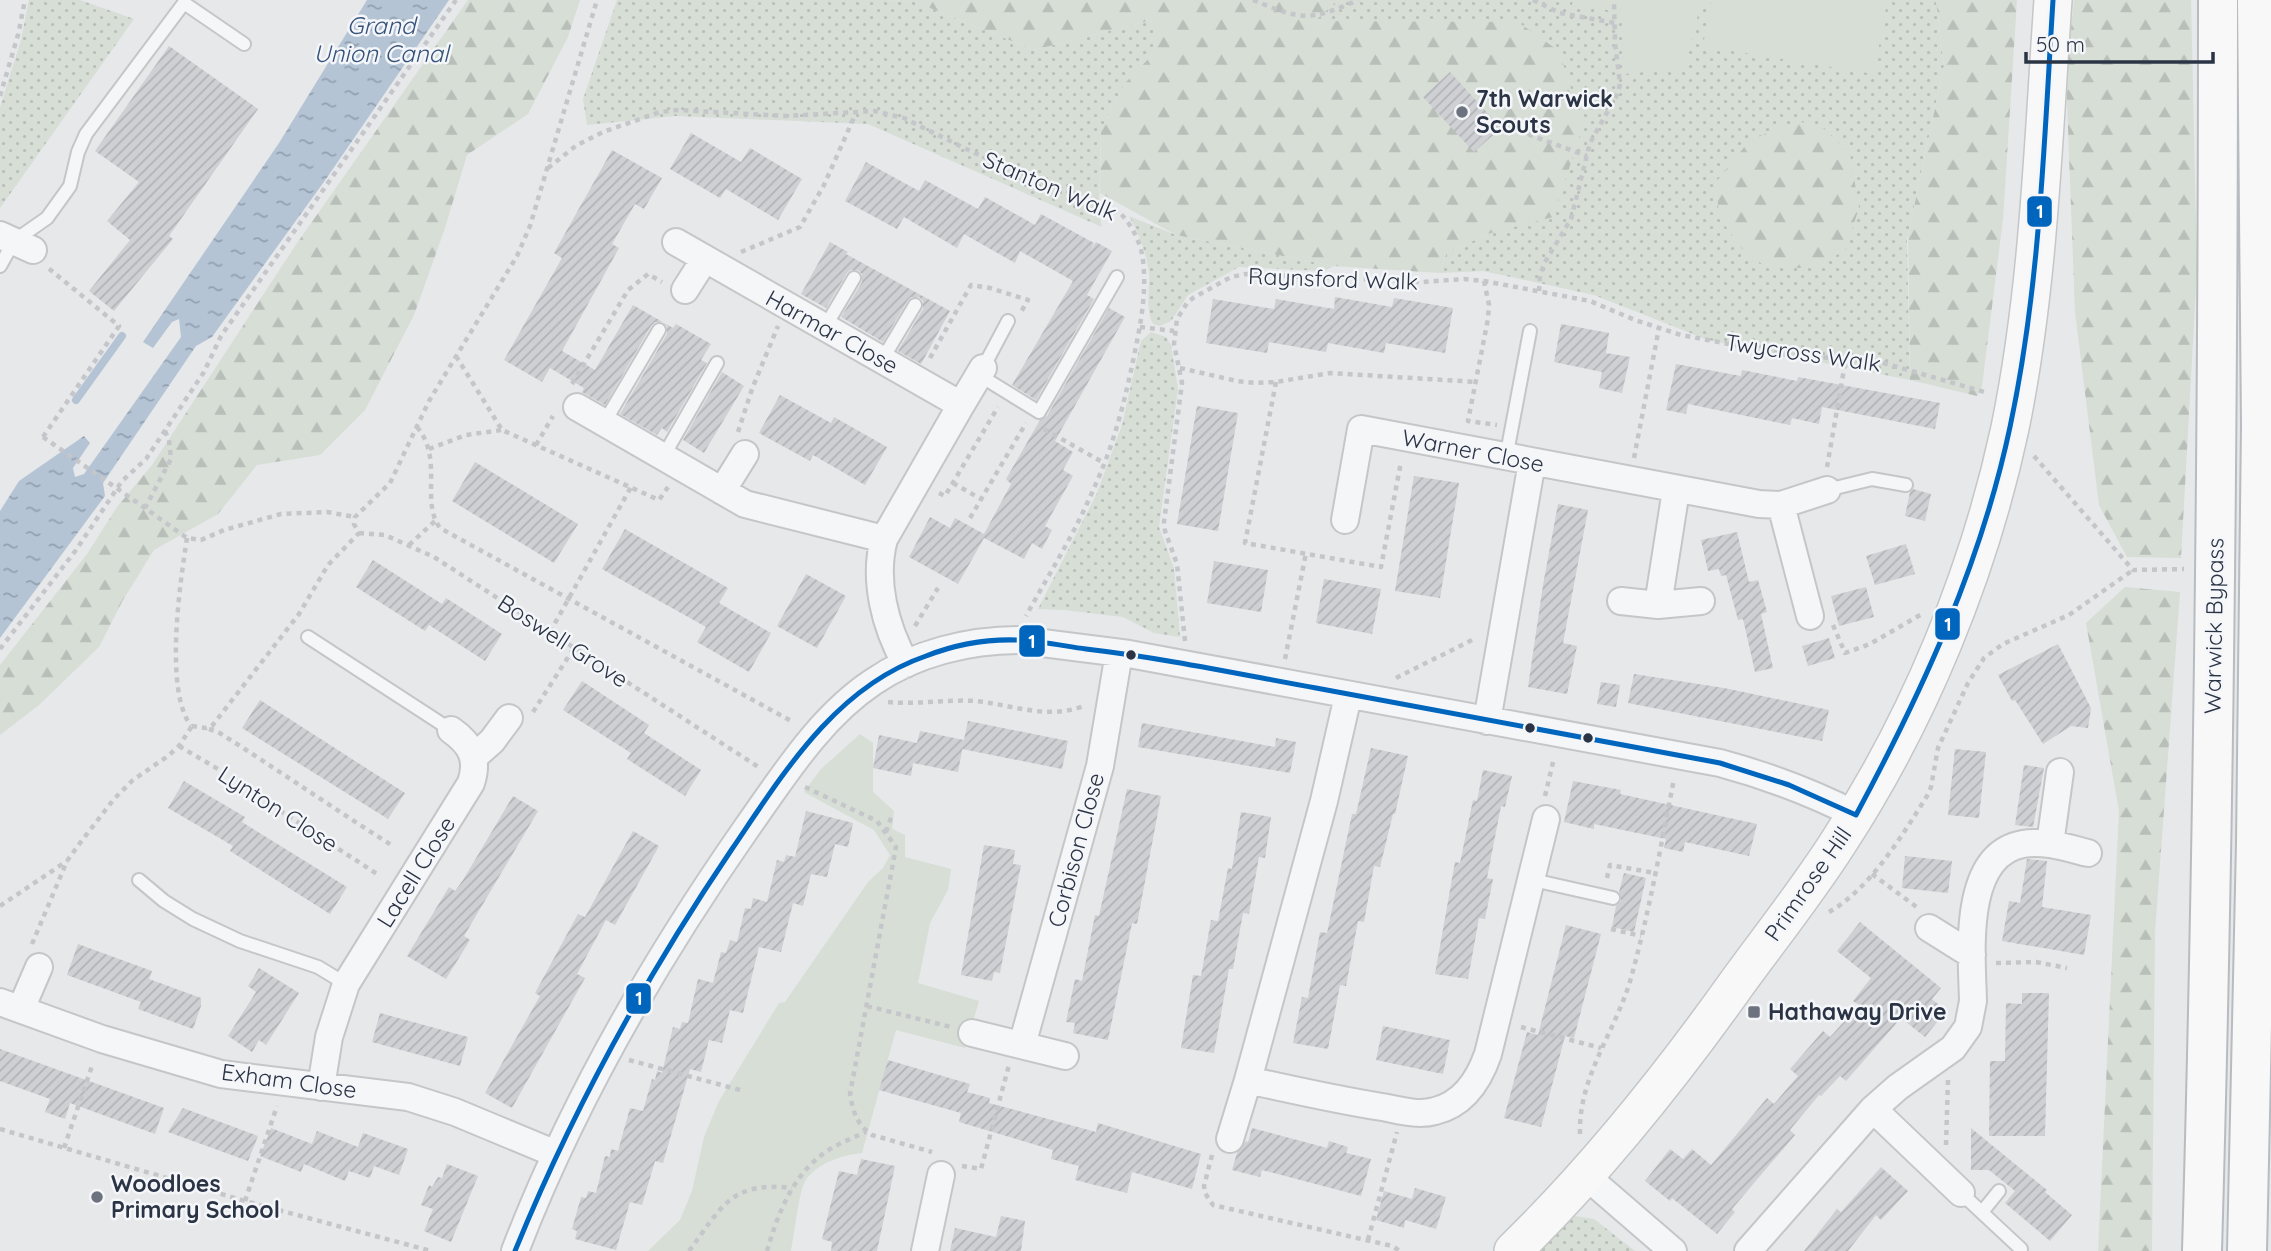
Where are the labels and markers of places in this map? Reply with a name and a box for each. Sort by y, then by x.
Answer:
place label: 7th Warwick Scouts [1476,84,1613,139]
marker: 7th Warwick Scouts [1454,104,1470,120]
unlabelled marker [1124,648,1138,662]
unlabelled marker [1523,721,1537,735]
unlabelled marker [1581,731,1595,745]
place label: Hathaway Drive [1768,997,1947,1026]
marker: Hathaway Drive [1746,1004,1762,1020]
place label: Woodloes Primary School [111,1169,280,1224]
marker: Woodloes Primary School [89,1189,105,1205]

